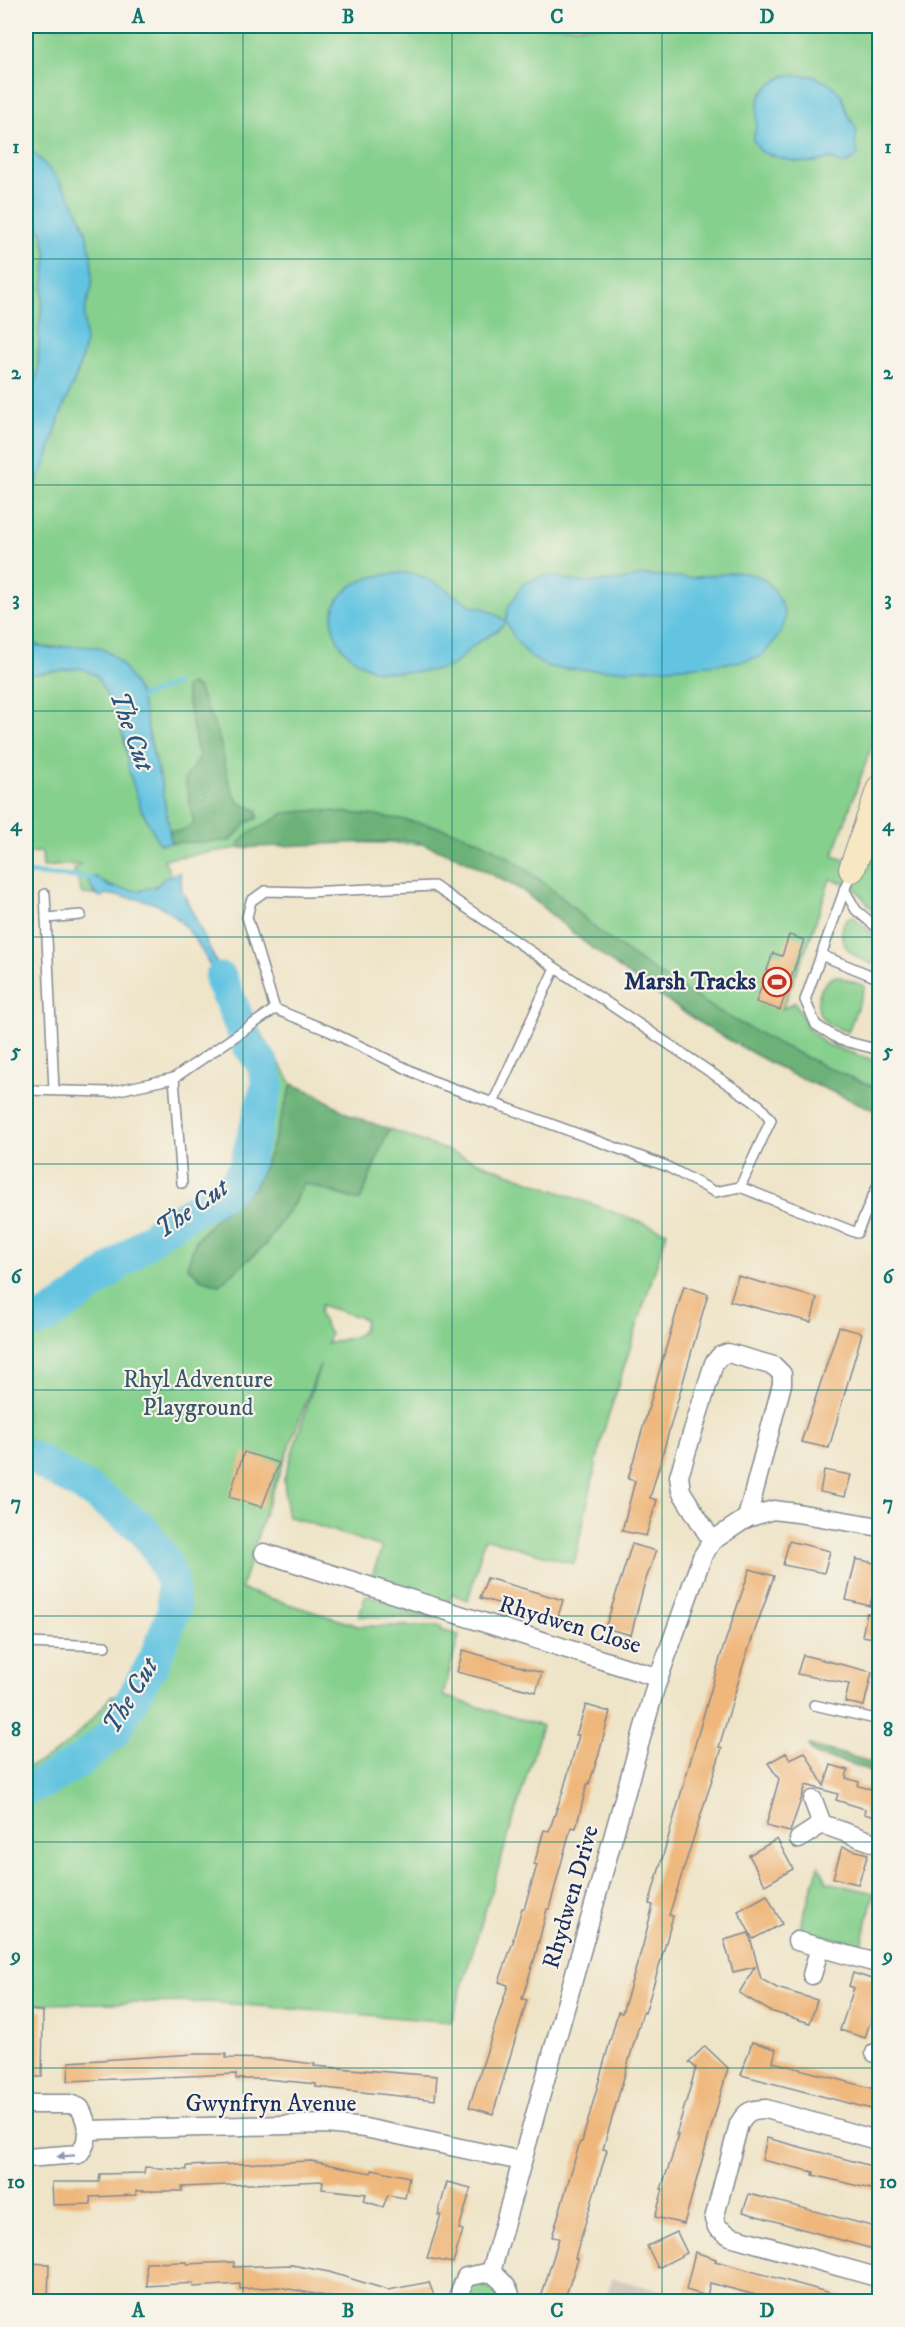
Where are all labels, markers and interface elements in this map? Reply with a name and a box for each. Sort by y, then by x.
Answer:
text: A [131,5,146,30]
text: B [342,5,354,30]
text: C [550,5,564,30]
text: D [760,5,775,30]
text: 1 [12,135,20,160]
text: 1 [884,135,892,160]
text: 2 [11,361,22,386]
text: 2 [883,361,894,386]
text: 3 [12,587,20,612]
text: 3 [884,587,892,612]
water label: The Cut [101,687,161,777]
text: 4 [10,813,23,838]
text: 4 [882,813,895,838]
sports icon: Marsh Tracks [761,966,793,998]
place label: Marsh Tracks [624,967,756,997]
text: 5 [10,1039,21,1064]
text: 5 [882,1039,893,1064]
water label: The Cut [149,1171,237,1246]
text: 6 [11,1265,23,1290]
text: 6 [883,1265,895,1290]
park label: Rhyl Adventure Playground [123,1365,273,1423]
text: 7 [11,1491,21,1516]
text: 7 [883,1491,893,1516]
street label: Rhydwen Close [495,1589,645,1661]
water label: The Cut [96,1650,167,1740]
text: 8 [11,1718,21,1743]
text: 8 [883,1718,893,1743]
street label: Rhydwen Drive [536,1822,606,1972]
text: 9 [9,1944,21,1969]
text: 9 [881,1944,893,1969]
street label: Gwynfryn Avenue [186,2089,356,2119]
one-way arrow [56,2151,75,2161]
text: 10 [7,2170,25,2195]
text: 10 [879,2170,897,2195]
text: A [131,2299,146,2324]
text: B [342,2299,354,2324]
text: C [550,2299,564,2324]
text: D [760,2299,775,2324]

